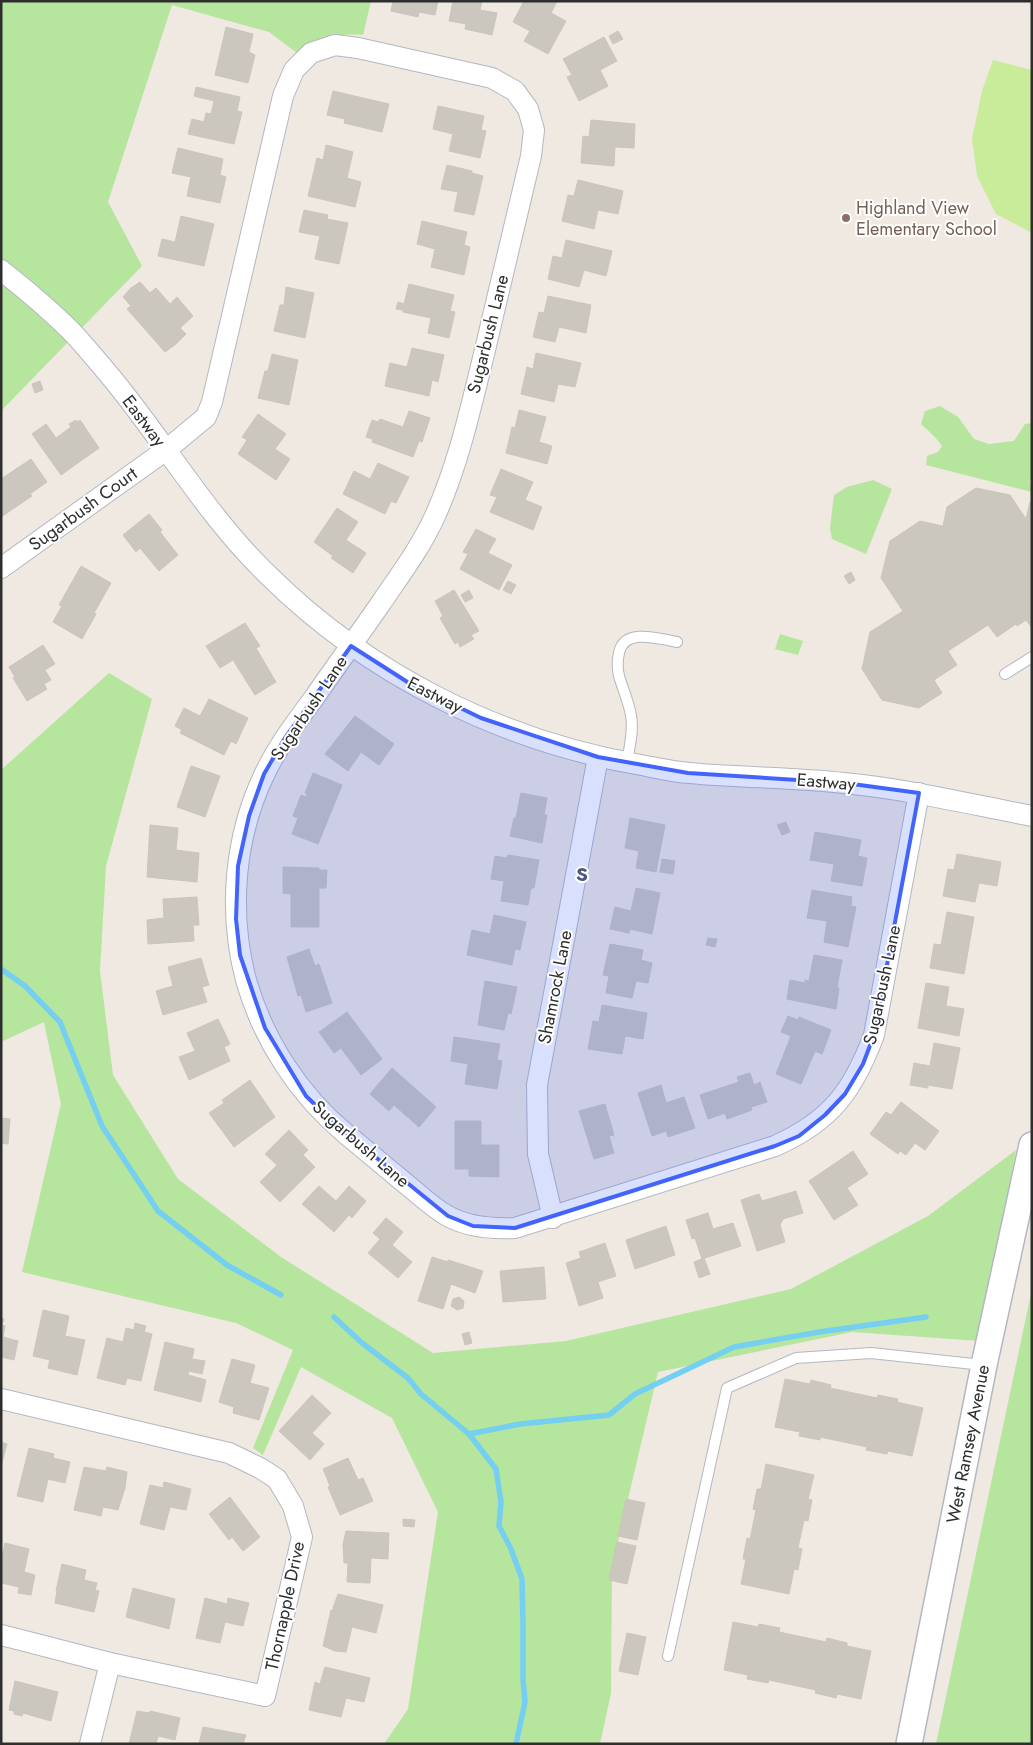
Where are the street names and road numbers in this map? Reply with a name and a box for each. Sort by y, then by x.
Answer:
street label: Sugarbush Lane [461,272,515,396]
street label: Eastway [116,390,172,452]
street label: Sugarbush Court [23,460,143,557]
street label: Sugarbush Lane [264,650,354,766]
street label: Eastway [403,670,467,720]
street label: Eastway [796,766,857,798]
street label: Sugarbush Lane [857,923,907,1047]
street label: Shamrock Lane [531,928,579,1046]
street label: Sugarbush Lane [307,1094,415,1194]
street label: West Ramsey Avenue [940,1362,996,1526]
street label: Thornapple Drive [259,1539,311,1673]

